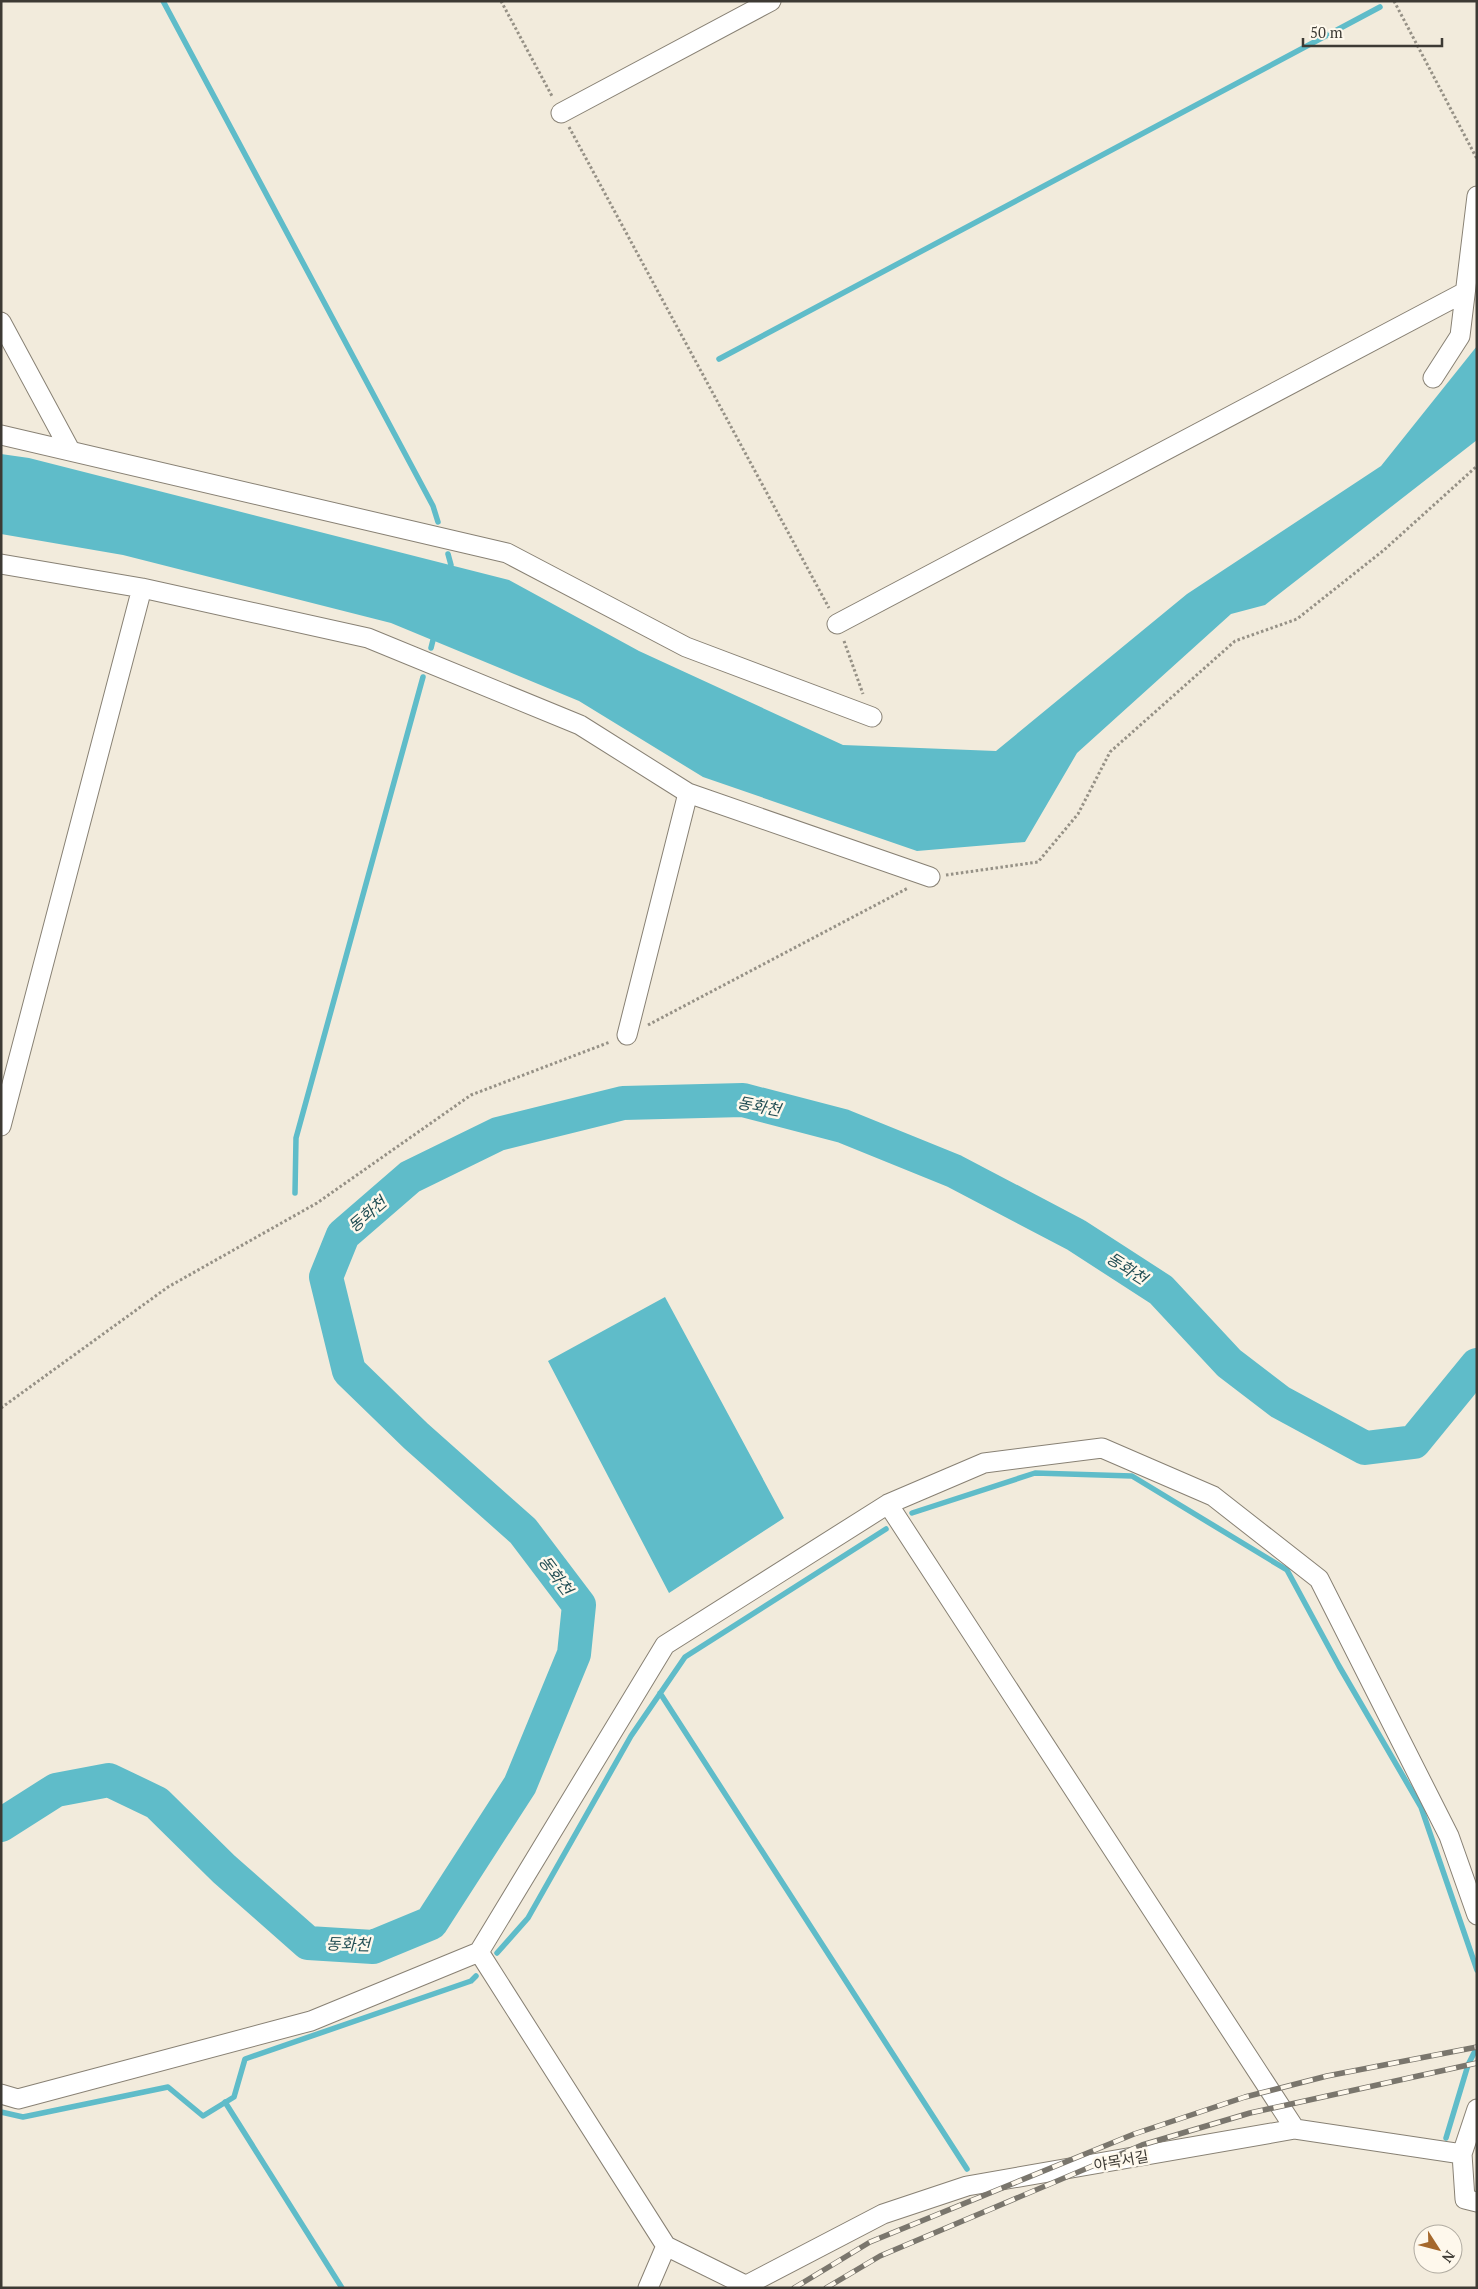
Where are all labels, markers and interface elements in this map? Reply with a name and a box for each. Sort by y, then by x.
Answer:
scale bar [1303,15,1442,47]
text: 50 m [1310,22,1343,42]
water label: 동화천 [735,1091,785,1121]
water label: 동화천 [343,1190,393,1237]
water label: 동화천 [1102,1247,1153,1290]
water label: 동화천 [534,1551,579,1601]
water label: 동화천 [326,1933,373,1955]
street label: 야목서길 [1092,2145,1150,2175]
north arrow [1413,2224,1463,2274]
text: N [1438,2247,1460,2267]

